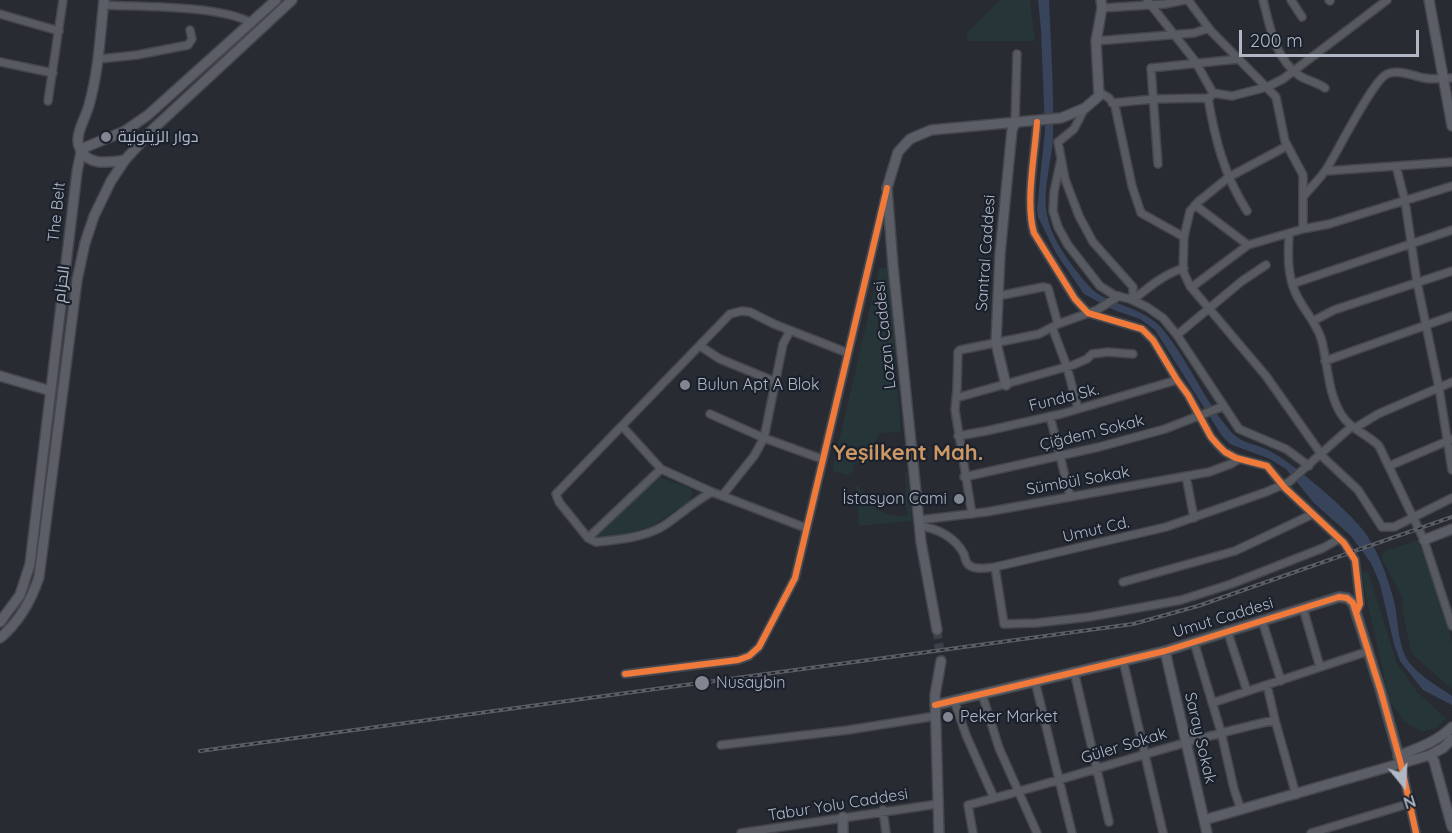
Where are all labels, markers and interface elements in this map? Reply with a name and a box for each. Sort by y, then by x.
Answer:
scale bar [1242,18,1422,56]
text: 200 m [1250,29,1303,52]
place label: دوار الزيتونية [118,127,199,147]
marker: دوار الزيتونية [99,130,113,144]
street label: The Belt [44,181,70,243]
street label: Santral Caddesi [972,194,1000,312]
street label: الحزام [50,264,74,304]
street label: Lozan Caddesi [870,280,900,390]
place label: Bulun Apt A Blok [697,375,820,395]
marker: Bulun Apt A Blok [678,378,692,392]
street label: Funda Sk. [1027,380,1101,416]
street label: Çiğdem Sokak [1038,411,1146,455]
district label: Yeşilkent Mah. [833,440,983,466]
street label: Sümbül Sokak [1025,462,1131,500]
place label: İstasyon Cami [842,489,947,509]
marker: İstasyon Cami [952,492,966,506]
street label: Umut Cd. [1061,513,1131,547]
street label: Umut Caddesi [1170,594,1276,642]
place label: Nusaybin [716,673,786,693]
marker: Nusaybin [693,674,711,692]
street label: Saray Sokak [1180,690,1220,786]
place label: Peker Market [960,707,1058,727]
marker: Peker Market [941,710,955,724]
street label: Güler Sokak [1079,724,1169,768]
north arrow [1374,755,1434,815]
street label: Tabur Yolu Caddesi [767,784,909,826]
text: N [1401,791,1418,813]

